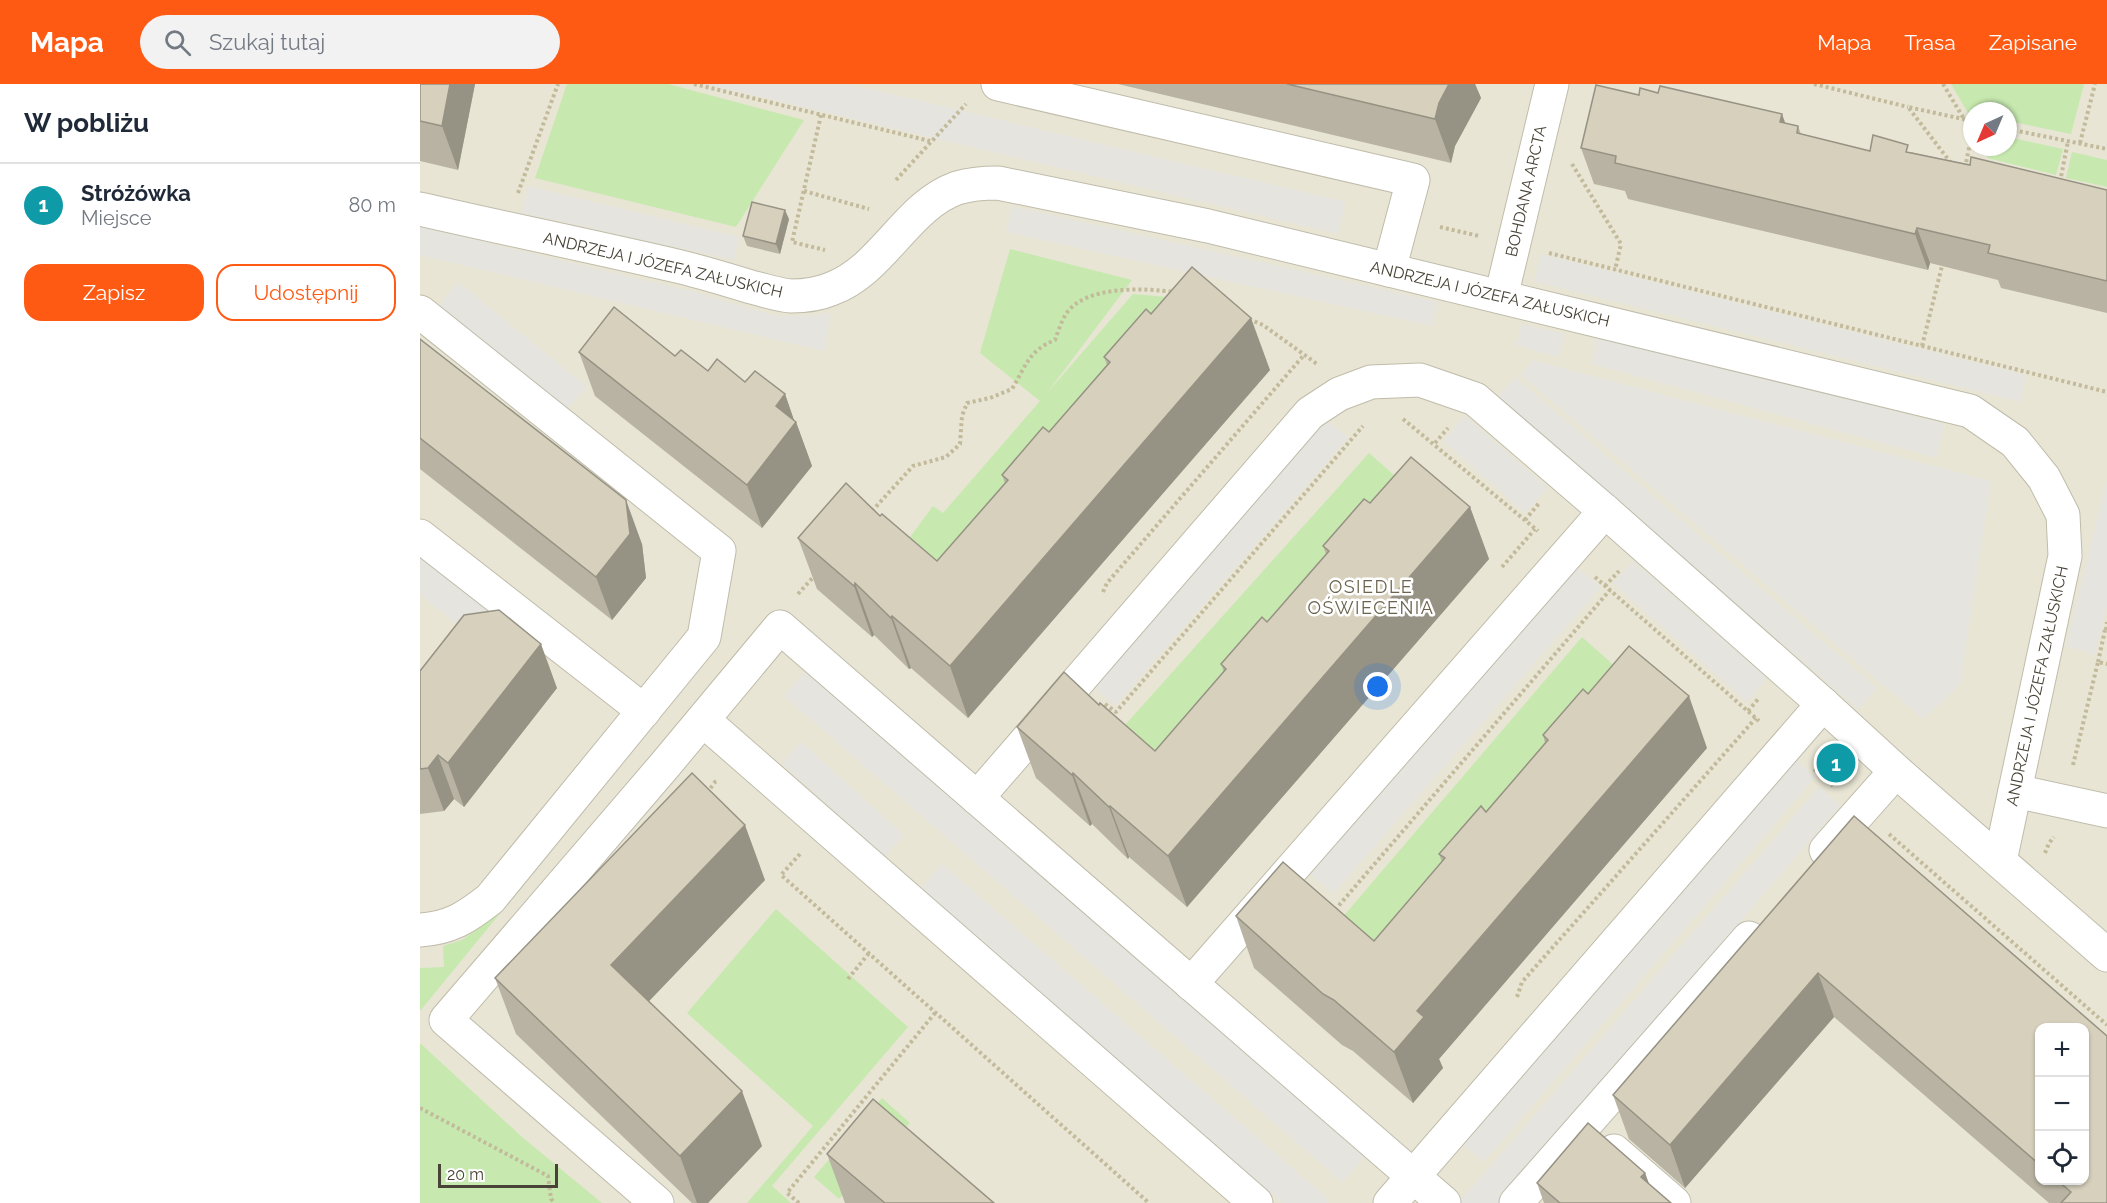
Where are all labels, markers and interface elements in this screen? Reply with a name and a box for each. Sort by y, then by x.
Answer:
search box [140,15,560,69]
text: Mapa [30,26,104,59]
icon: search [161,26,194,59]
text: Szukaj tutaj [209,29,325,55]
text: Mapa [1817,30,1871,55]
text: Trasa [1904,30,1956,55]
text: Zapisane [1989,30,2077,55]
north arrow [1963,102,2017,156]
text: W pobliżu [24,108,149,138]
street label: BOHDANA ARCTA [1502,123,1550,259]
text: Stróżówka [81,180,191,206]
text: 1 [39,193,48,217]
text: 80 m [348,193,396,217]
text: Miejsce [81,206,151,230]
street label: ANDRZEJA I JÓZEFA ZAŁUSKICH [541,227,785,302]
street label: ANDRZEJA I JÓZEFA ZAŁUSKICH [1368,256,1612,331]
button: Zapisz [24,264,204,321]
button: Udostępnij [216,264,396,321]
street label: ANDRZEJA I JÓZEFA ZAŁUSKICH [2001,564,2072,808]
district label: OSIEDLE OŚWIECENIA [1308,576,1435,618]
your location [1363,672,1392,701]
pin: 1 [1816,740,1856,786]
map controls [2035,1023,2089,1185]
button: + [2035,1023,2089,1077]
button: − [2035,1077,2089,1131]
button: locate [2035,1131,2089,1185]
scale bar [438,1161,558,1188]
text: 20 m [447,1165,484,1184]

